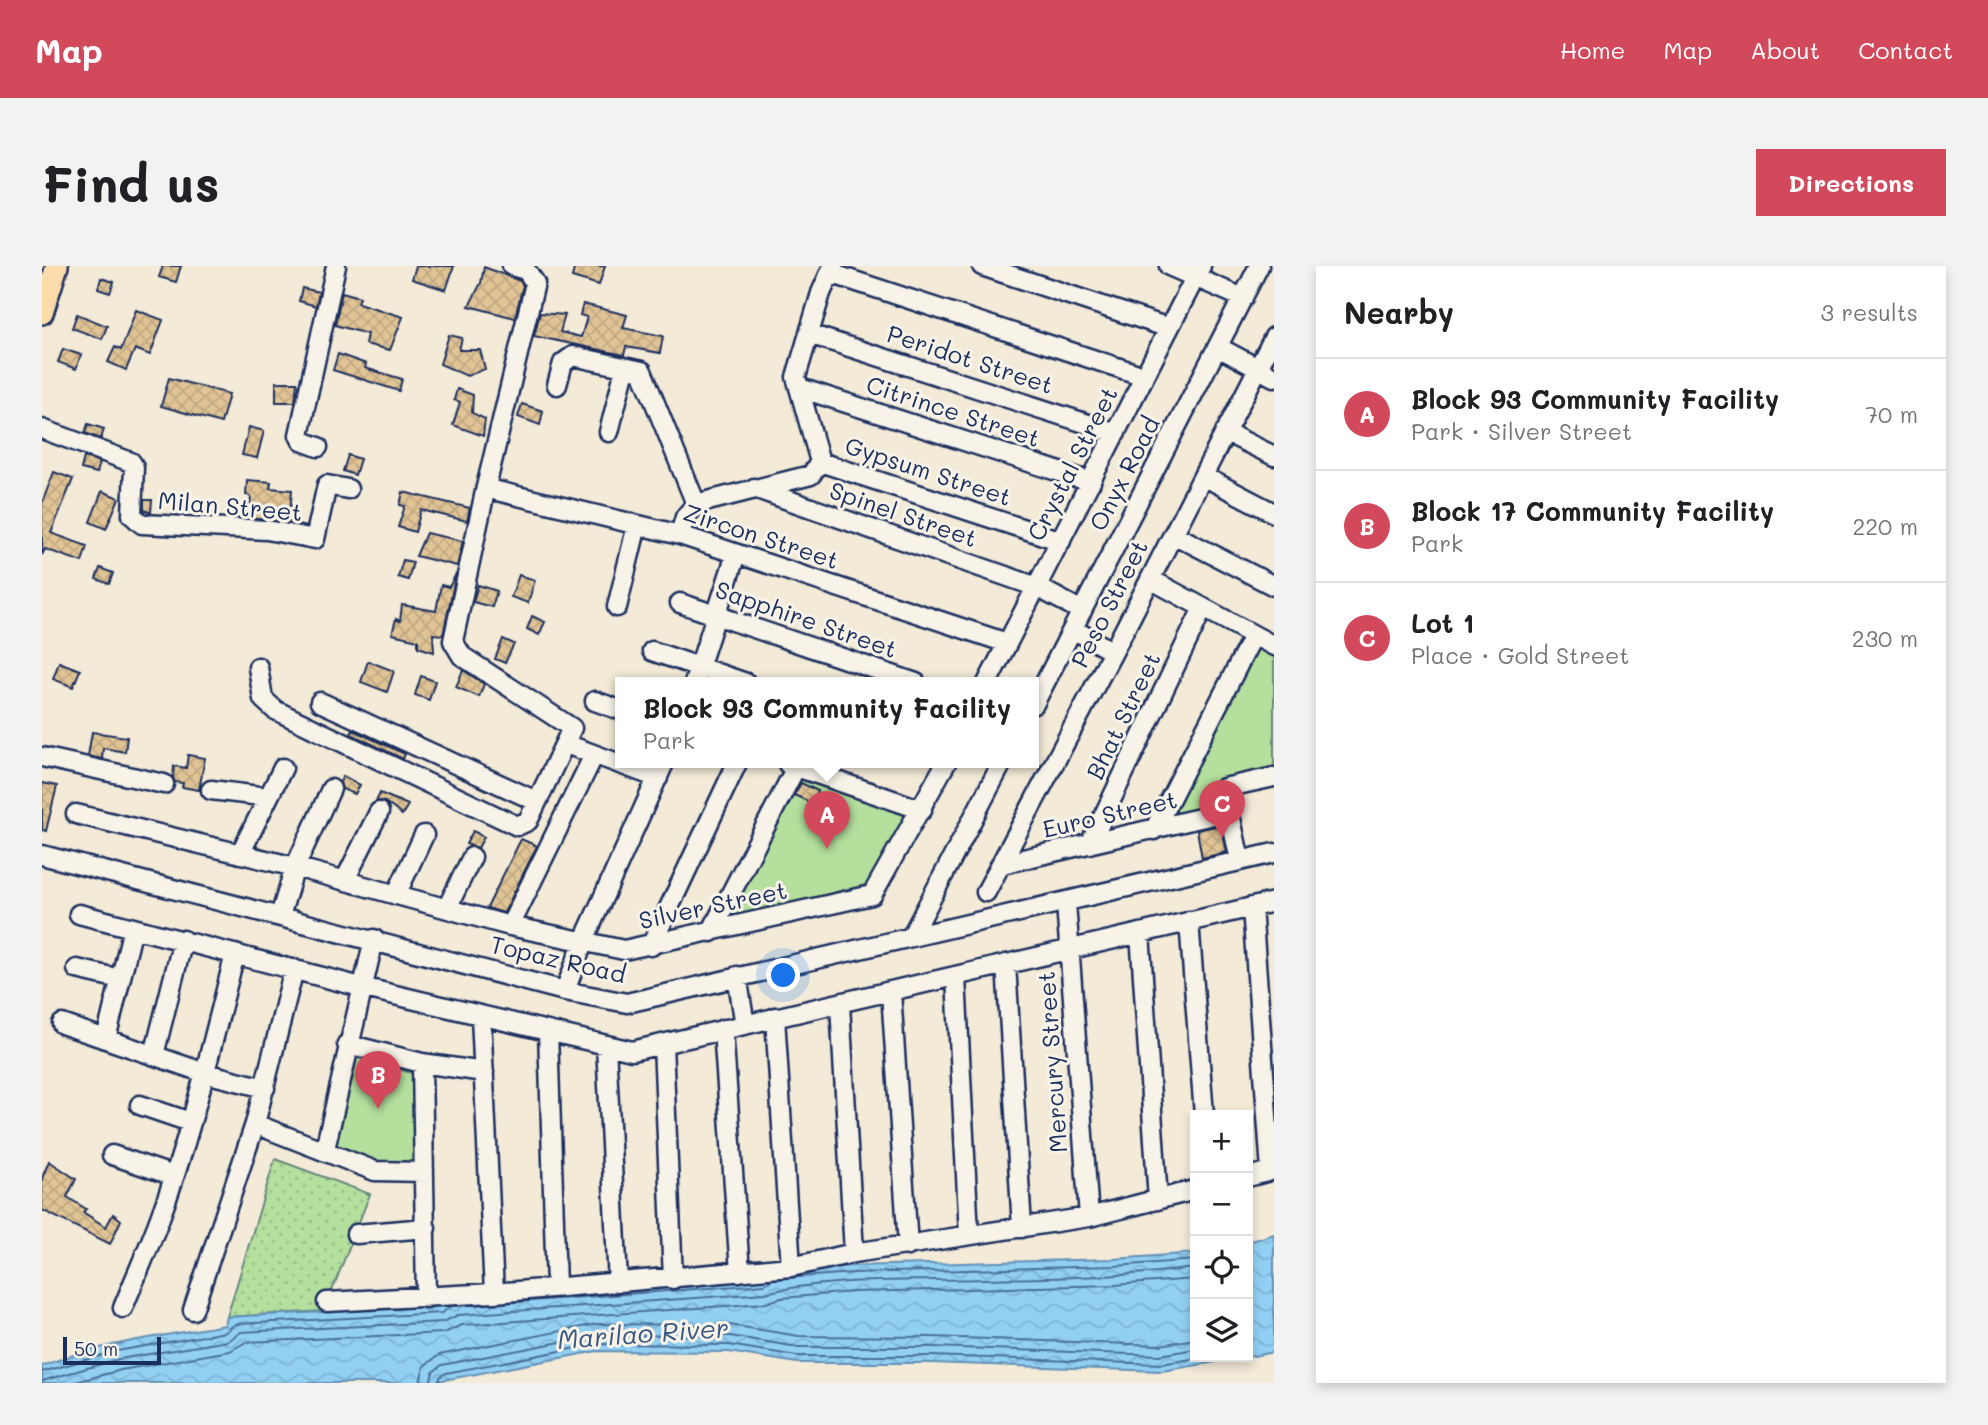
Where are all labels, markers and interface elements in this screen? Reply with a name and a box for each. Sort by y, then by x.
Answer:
text: Map [35,28,103,71]
text: Home [1560,34,1625,65]
text: Map [1663,34,1712,65]
text: About [1750,34,1820,65]
text: Contact [1858,34,1953,65]
button: Directions [1756,149,1946,216]
text: Find us [42,151,220,214]
text: Nearby [1344,292,1454,332]
text: 3 results [1821,297,1918,327]
street label: Peridot Street [883,317,1058,400]
street label: Citrince Street [863,368,1044,453]
street label: Crystal Street [1019,381,1124,546]
text: Block 93 Community Facility [1411,382,1779,416]
text: A [1359,399,1375,429]
text: 70 m [1865,399,1918,429]
street label: Onyx Road [1082,411,1166,536]
text: Park · Silver Street [1411,416,1632,446]
street label: Gypsum Street [841,429,1016,512]
street label: Spinel Street [826,474,981,553]
street label: Milan Street [157,484,304,527]
text: Block 17 Community Facility [1411,494,1774,528]
street label: Zircon Street [680,496,843,575]
text: B [1359,511,1375,541]
text: 220 m [1852,511,1918,541]
text: Park [1411,528,1463,558]
street label: Peso Street [1063,534,1154,673]
street label: Sapphire Street [712,573,901,664]
text: Lot 1 [1411,606,1474,640]
text: C [1358,623,1376,653]
text: 230 m [1852,623,1918,653]
text: Place · Gold Street [1411,640,1629,670]
street label: Bhat Street [1078,647,1167,784]
popup [615,677,1039,768]
text: Block 93 Community Facility [643,691,1011,725]
text: Park [643,725,695,755]
pin: C [1199,780,1245,838]
street label: Euro Street [1039,783,1180,844]
pin: A [804,791,850,849]
street label: Silver Street [636,874,790,935]
street label: Topaz Road [488,928,629,989]
your location [766,958,800,992]
street label: Mercury Street [1030,970,1073,1154]
pin: B [355,1051,401,1109]
map controls [1190,1110,1253,1362]
button: + [1190,1110,1253,1173]
button: − [1190,1173,1253,1236]
button: locate [1190,1236,1253,1299]
button: layers [1190,1299,1253,1362]
water label: Marilao River [556,1310,730,1356]
scale bar [63,1334,161,1366]
text: 50 m [74,1336,118,1361]

